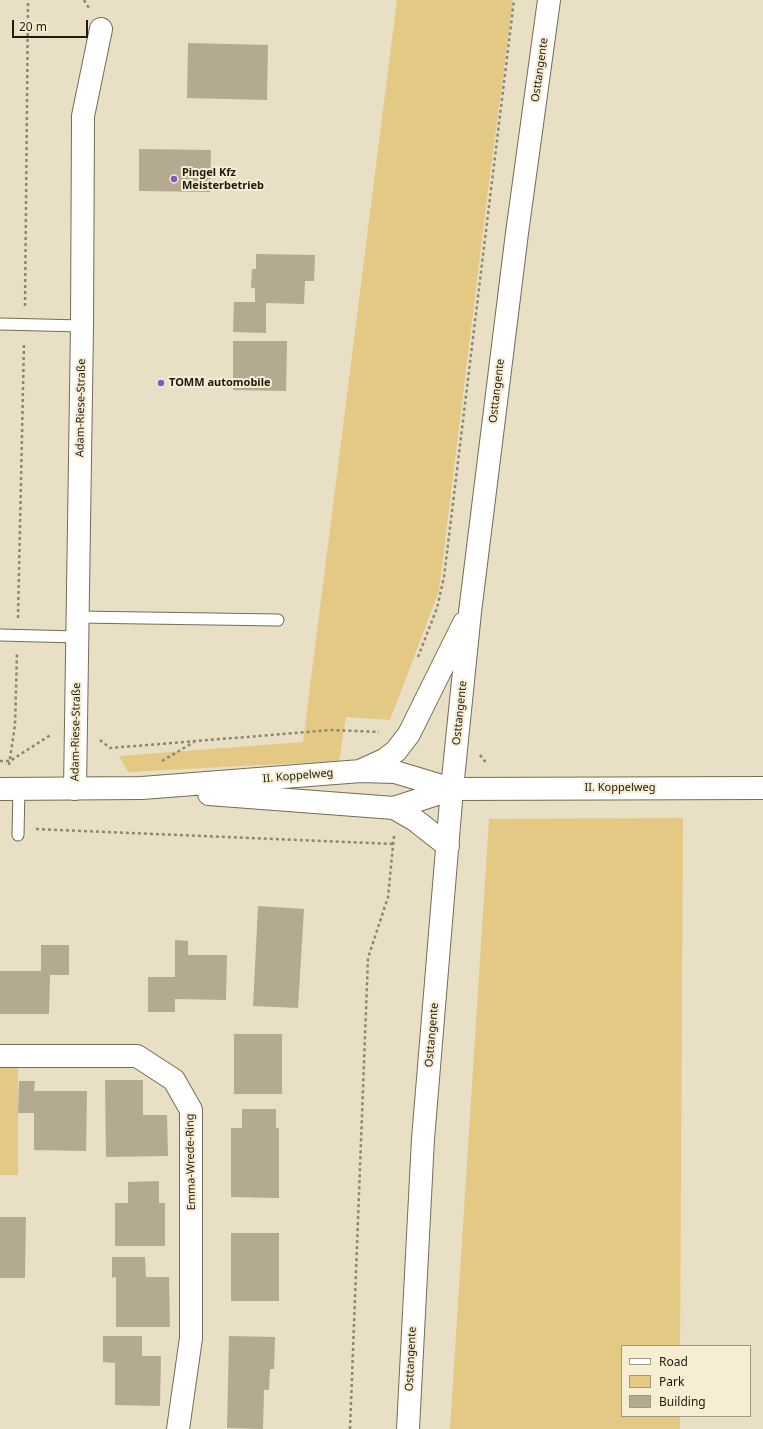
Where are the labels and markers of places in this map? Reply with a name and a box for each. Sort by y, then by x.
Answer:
place label: Pingel Kfz Meisterbetrieb [182,166,264,192]
marker: Pingel Kfz Meisterbetrieb [169,174,179,184]
place label: TOMM automobile [169,376,271,390]
marker: TOMM automobile [156,378,166,388]

